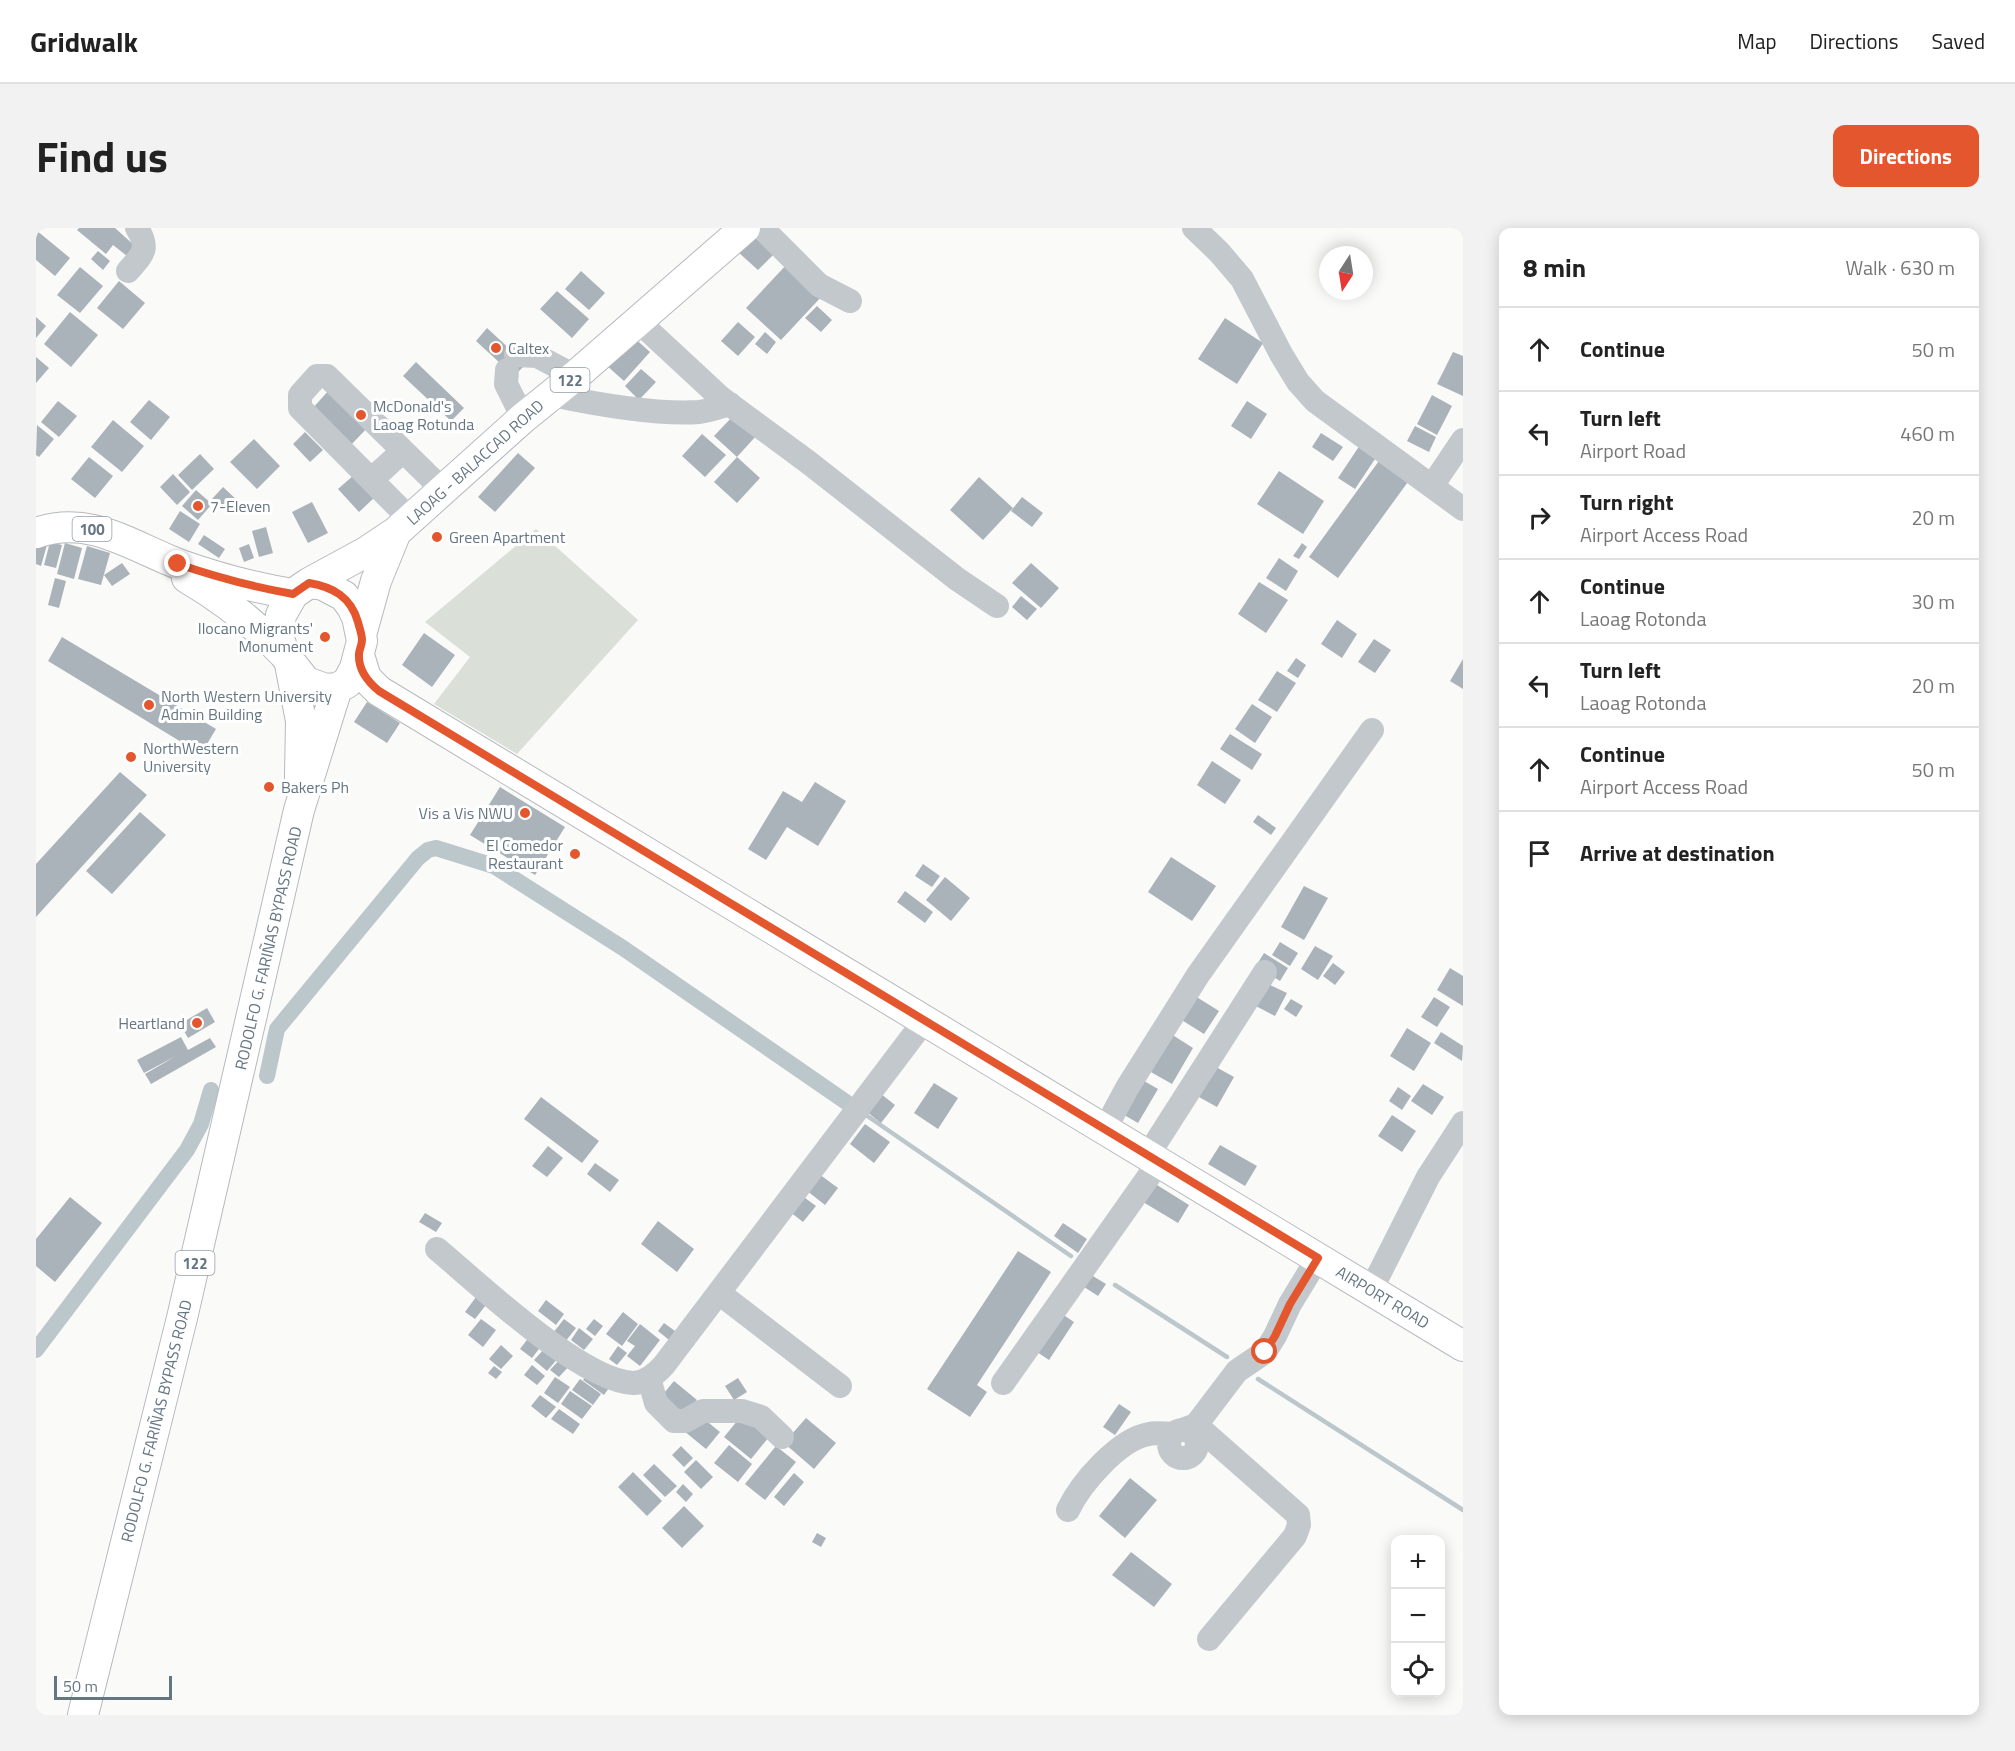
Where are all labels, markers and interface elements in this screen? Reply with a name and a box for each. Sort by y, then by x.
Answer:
text: Gridwalk [30,20,138,63]
text: Map [1737,25,1777,57]
text: Directions [1810,25,1899,57]
text: Saved [1932,25,1985,57]
text: Find us [36,124,168,188]
button: Directions [1833,125,1979,187]
north arrow [1319,246,1373,300]
text: 8 min [1523,248,1586,287]
text: Walk · 630 m [1846,252,1955,283]
text: Continue [1580,332,1665,366]
icon: ahead [1523,333,1556,366]
text: 50 m [1911,334,1955,365]
place label: Caltex [508,336,549,360]
marker: Caltex [489,341,503,355]
road number: 122 [550,368,590,392]
place label: McDonald's Laoag Rotunda [373,394,474,436]
street label: LAOAG - BALACCAD ROAD [401,394,549,530]
text: Turn left [1580,401,1661,435]
marker: McDonald's Laoag Rotunda [354,408,368,422]
icon: left [1523,417,1556,450]
text: 460 m [1900,418,1955,449]
text: Airport Road [1580,435,1686,466]
text: Turn right [1580,485,1674,519]
place label: 7-Eleven [210,494,271,518]
marker: 7-Eleven [191,499,205,513]
icon: right [1523,501,1556,534]
text: 20 m [1911,502,1955,533]
road number: 100 [72,517,112,541]
text: Airport Access Road [1580,519,1748,550]
place label: Green Apartment [449,525,566,549]
marker: Green Apartment [430,530,444,544]
route end [164,550,190,576]
text: Continue [1580,569,1665,603]
icon: ahead [1523,585,1556,618]
text: 30 m [1911,586,1955,617]
text: Laoag Rotonda [1580,603,1706,634]
place label: Ilocano Migrants' Monument [198,616,313,658]
marker: Ilocano Migrants' Monument [318,630,332,644]
text: Turn left [1580,653,1661,687]
icon: left [1523,669,1556,702]
text: 20 m [1911,670,1955,701]
place label: North Western University Admin Building [161,684,332,726]
text: Laoag Rotonda [1580,687,1706,718]
marker: North Western University Admin Building [142,698,156,712]
place label: NorthWestern University [143,736,239,778]
text: Continue [1580,737,1665,771]
marker: NorthWestern University [124,750,138,764]
icon: ahead [1523,753,1556,786]
text: 50 m [1911,754,1955,785]
text: Airport Access Road [1580,771,1748,802]
place label: Bakers Ph [281,775,349,799]
marker: Bakers Ph [262,780,276,794]
place label: Vis a Vis NWU [419,801,513,825]
marker: Vis a Vis NWU [518,806,532,820]
street label: RODOLFO G. FARIÑAS BYPASS ROAD [228,824,308,1072]
place label: El Comedor Restaurant [486,833,563,875]
text: Arrive at destination [1580,836,1775,870]
icon: arrive [1523,837,1556,870]
marker: El Comedor Restaurant [568,847,582,861]
place label: Heartland [118,1011,185,1035]
marker: Heartland [190,1016,204,1030]
road number: 122 [176,1251,214,1275]
street label: AIRPORT ROAD [1332,1260,1434,1334]
street label: RODOLFO G. FARIÑAS BYPASS ROAD [114,1297,198,1545]
route start [1251,1338,1277,1364]
map controls [1391,1535,1445,1697]
button: + [1391,1535,1445,1589]
button: − [1391,1589,1445,1643]
button: locate [1391,1643,1445,1697]
scale bar [54,1673,172,1700]
text: 50 m [63,1674,98,1698]

